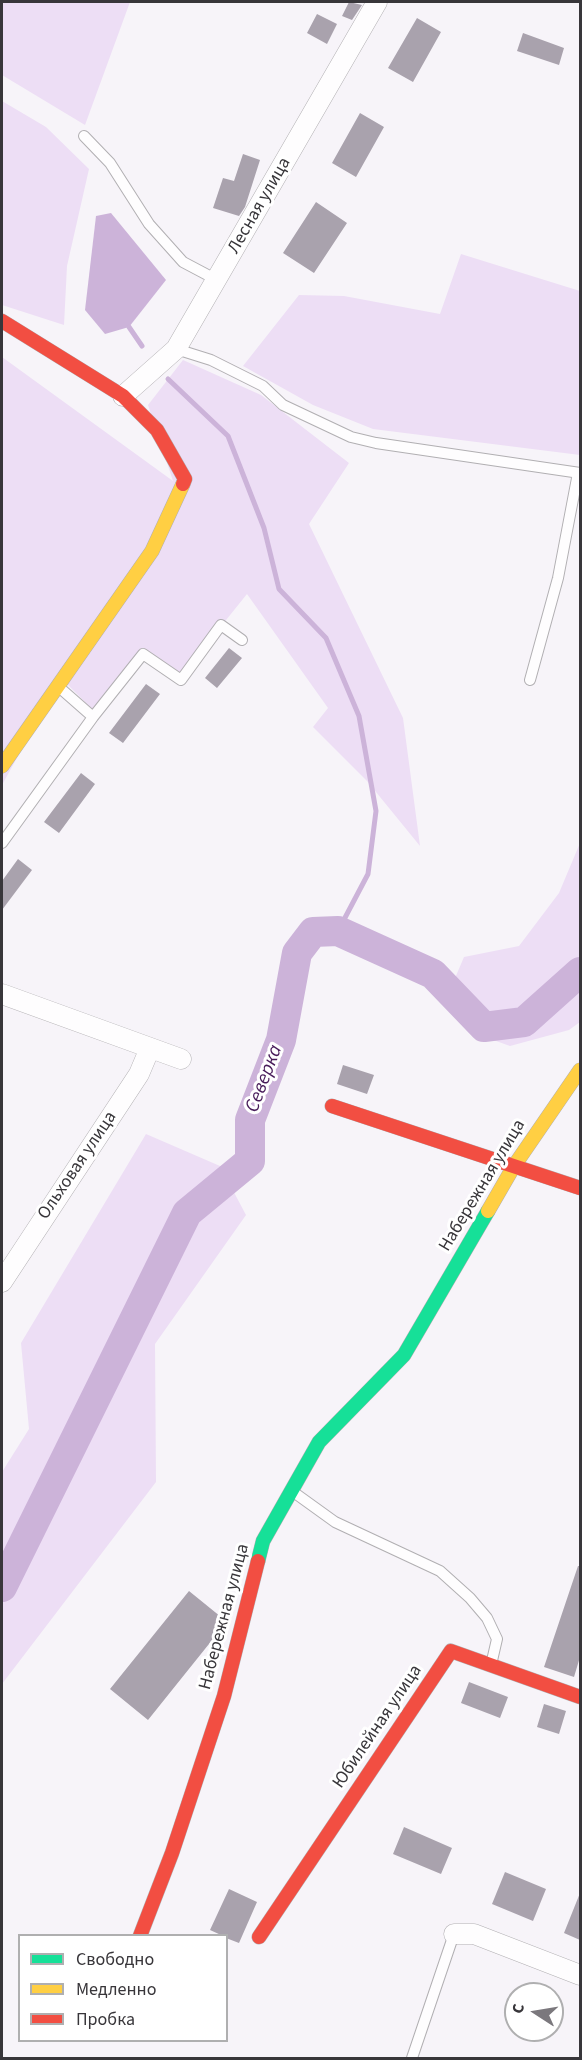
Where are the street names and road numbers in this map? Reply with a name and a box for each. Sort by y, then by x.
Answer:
street label: Лесная улица [224,154,296,258]
street label: Ольховая улица [34,1108,122,1224]
street label: Набережная улица [435,1116,531,1256]
street label: Набережная улица [195,1542,255,1692]
street label: Юбилейная улица [329,1661,427,1793]

